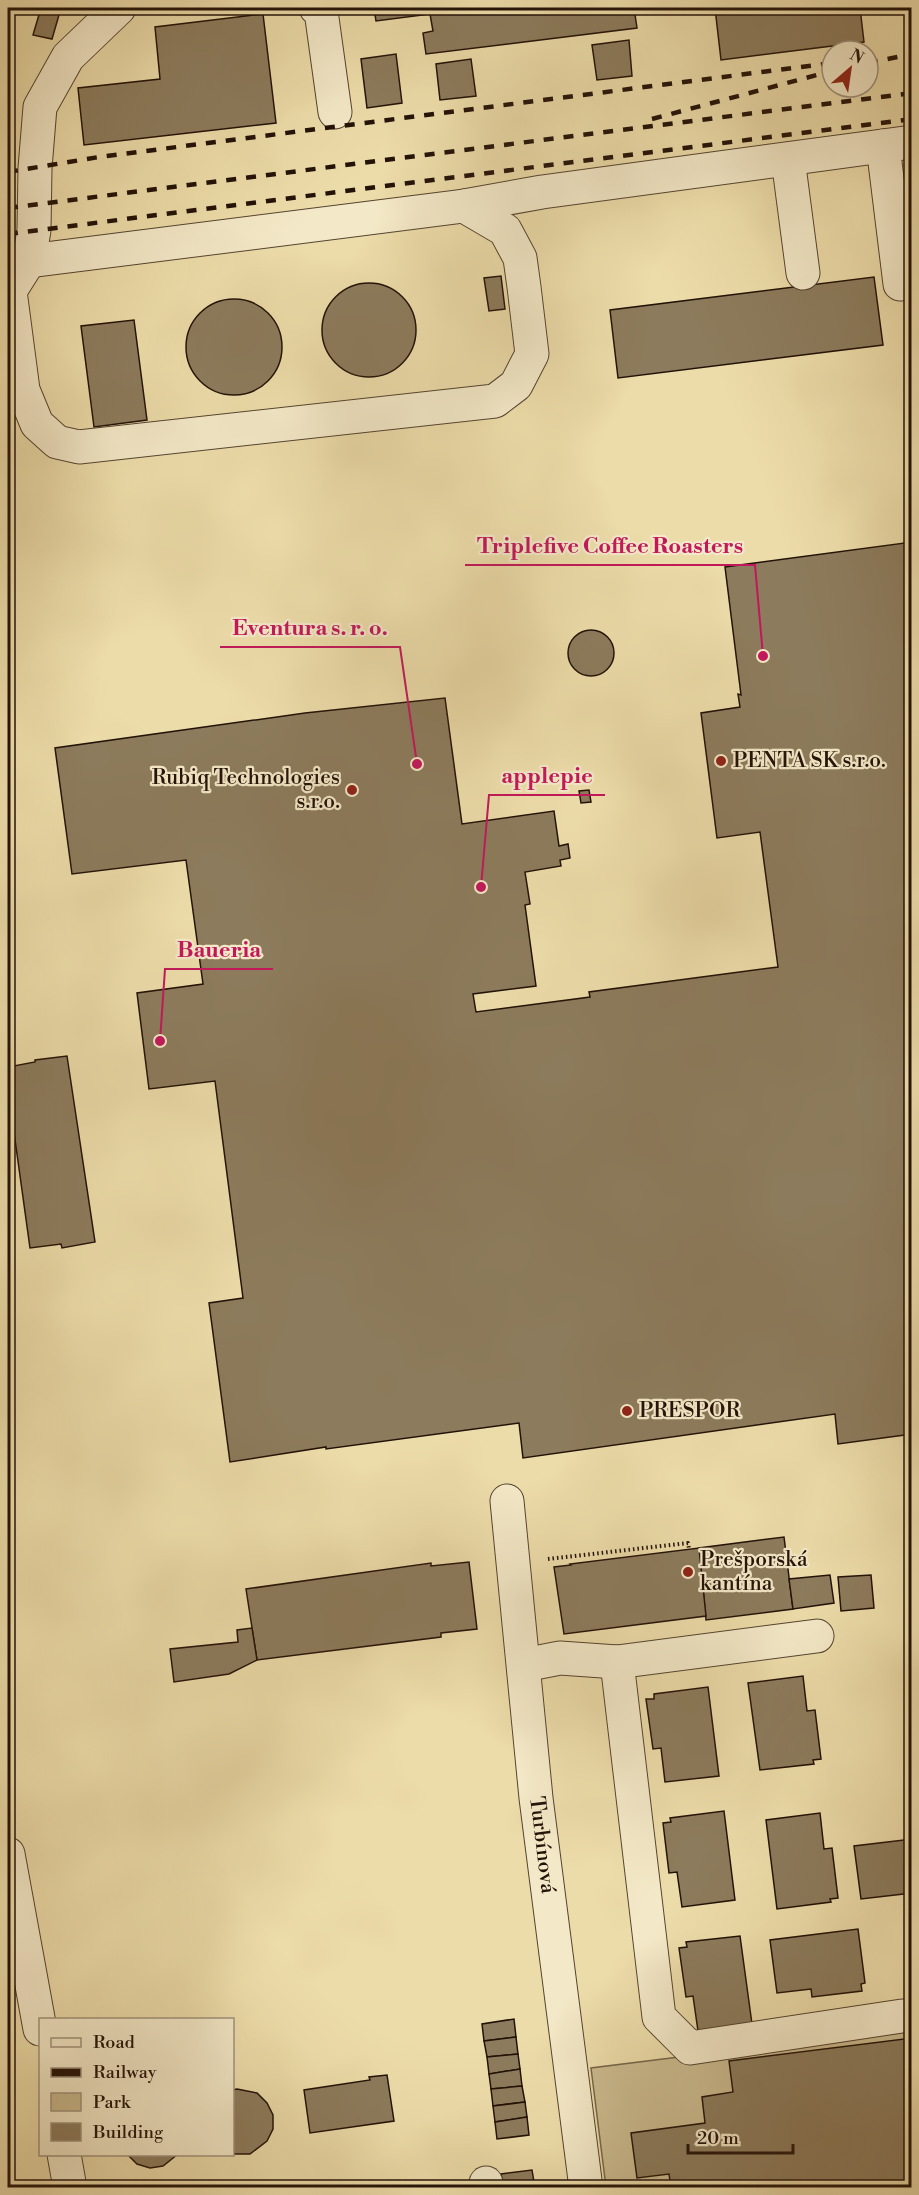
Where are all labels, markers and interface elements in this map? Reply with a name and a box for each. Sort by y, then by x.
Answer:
north arrow [820,39,880,99]
text: N [846,45,867,69]
callout: Triplefive Coffee Roasters [465,525,755,565]
text: Triplefive Coffee Roasters [477,533,743,560]
callout: Eventura s. r. o. [220,607,400,647]
text: Eventura s. r. o. [232,615,388,642]
place label: PENTA SK s.r.o. [733,748,886,774]
marker: PENTA SK s.r.o. [714,754,728,768]
callout: applepie [489,755,605,795]
text: applepie [501,763,593,790]
place label: Rubiq Technologies s.r.o. [152,765,340,815]
marker: Rubiq Technologies s.r.o. [345,783,359,797]
callout: Baueria [165,929,273,969]
text: Baueria [177,937,262,964]
place label: PRESPOR [639,1398,740,1424]
marker: PRESPOR [620,1404,634,1418]
place label: Prešporská kantína [700,1547,808,1597]
marker: Prešporská kantína [681,1565,695,1579]
street label: Turbínová [523,1795,561,1895]
legend [39,2018,234,2156]
text: Road [93,2031,136,2054]
text: Railway [93,2061,157,2084]
text: Park [93,2091,132,2114]
scale bar [688,2117,793,2155]
text: Building [92,2121,164,2144]
text: 20 m [697,2127,739,2150]

